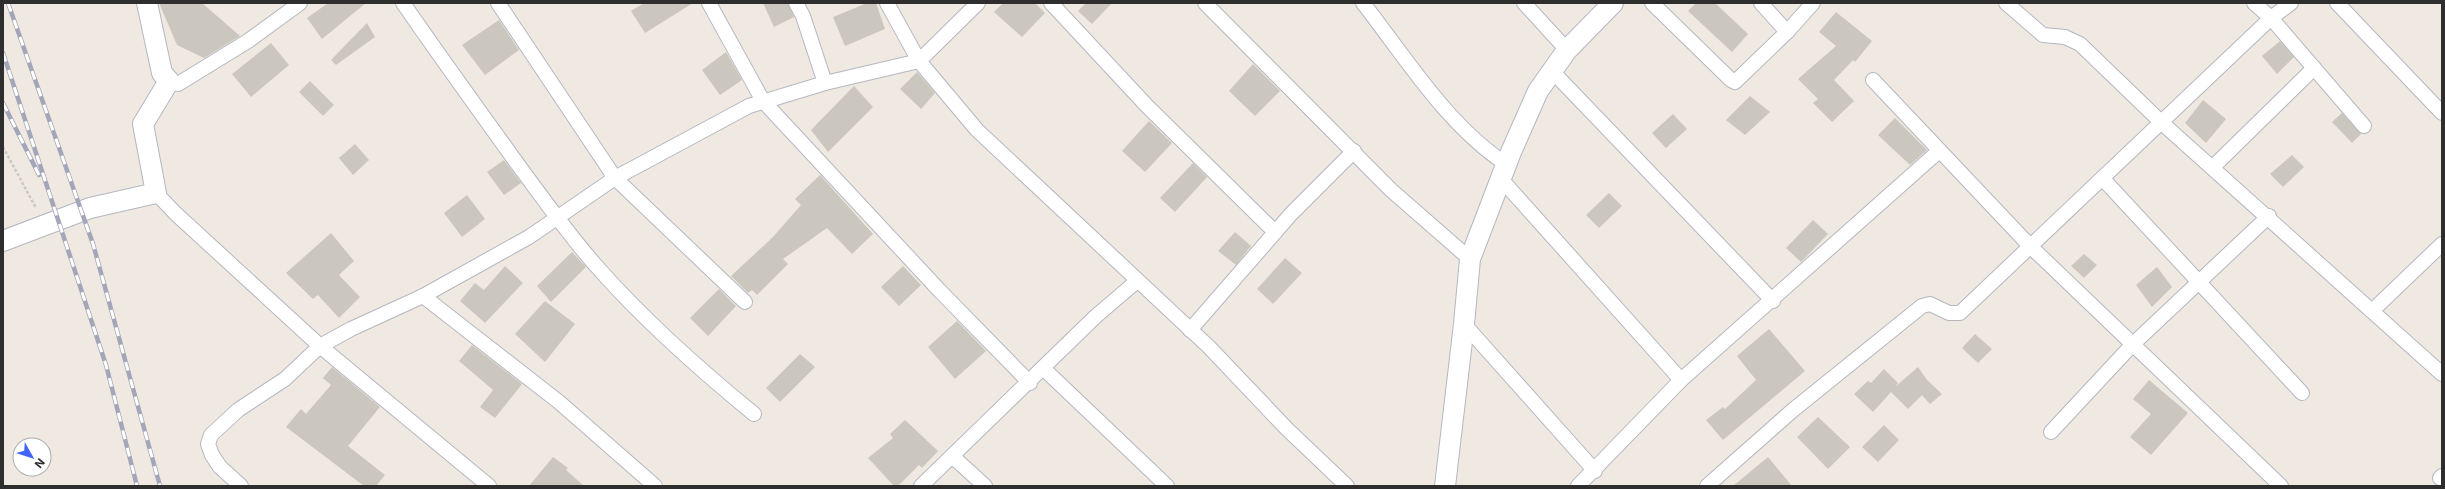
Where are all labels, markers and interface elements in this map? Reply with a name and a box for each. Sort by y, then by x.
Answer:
north arrow [12,437,52,477]
text: N [32,456,48,471]

